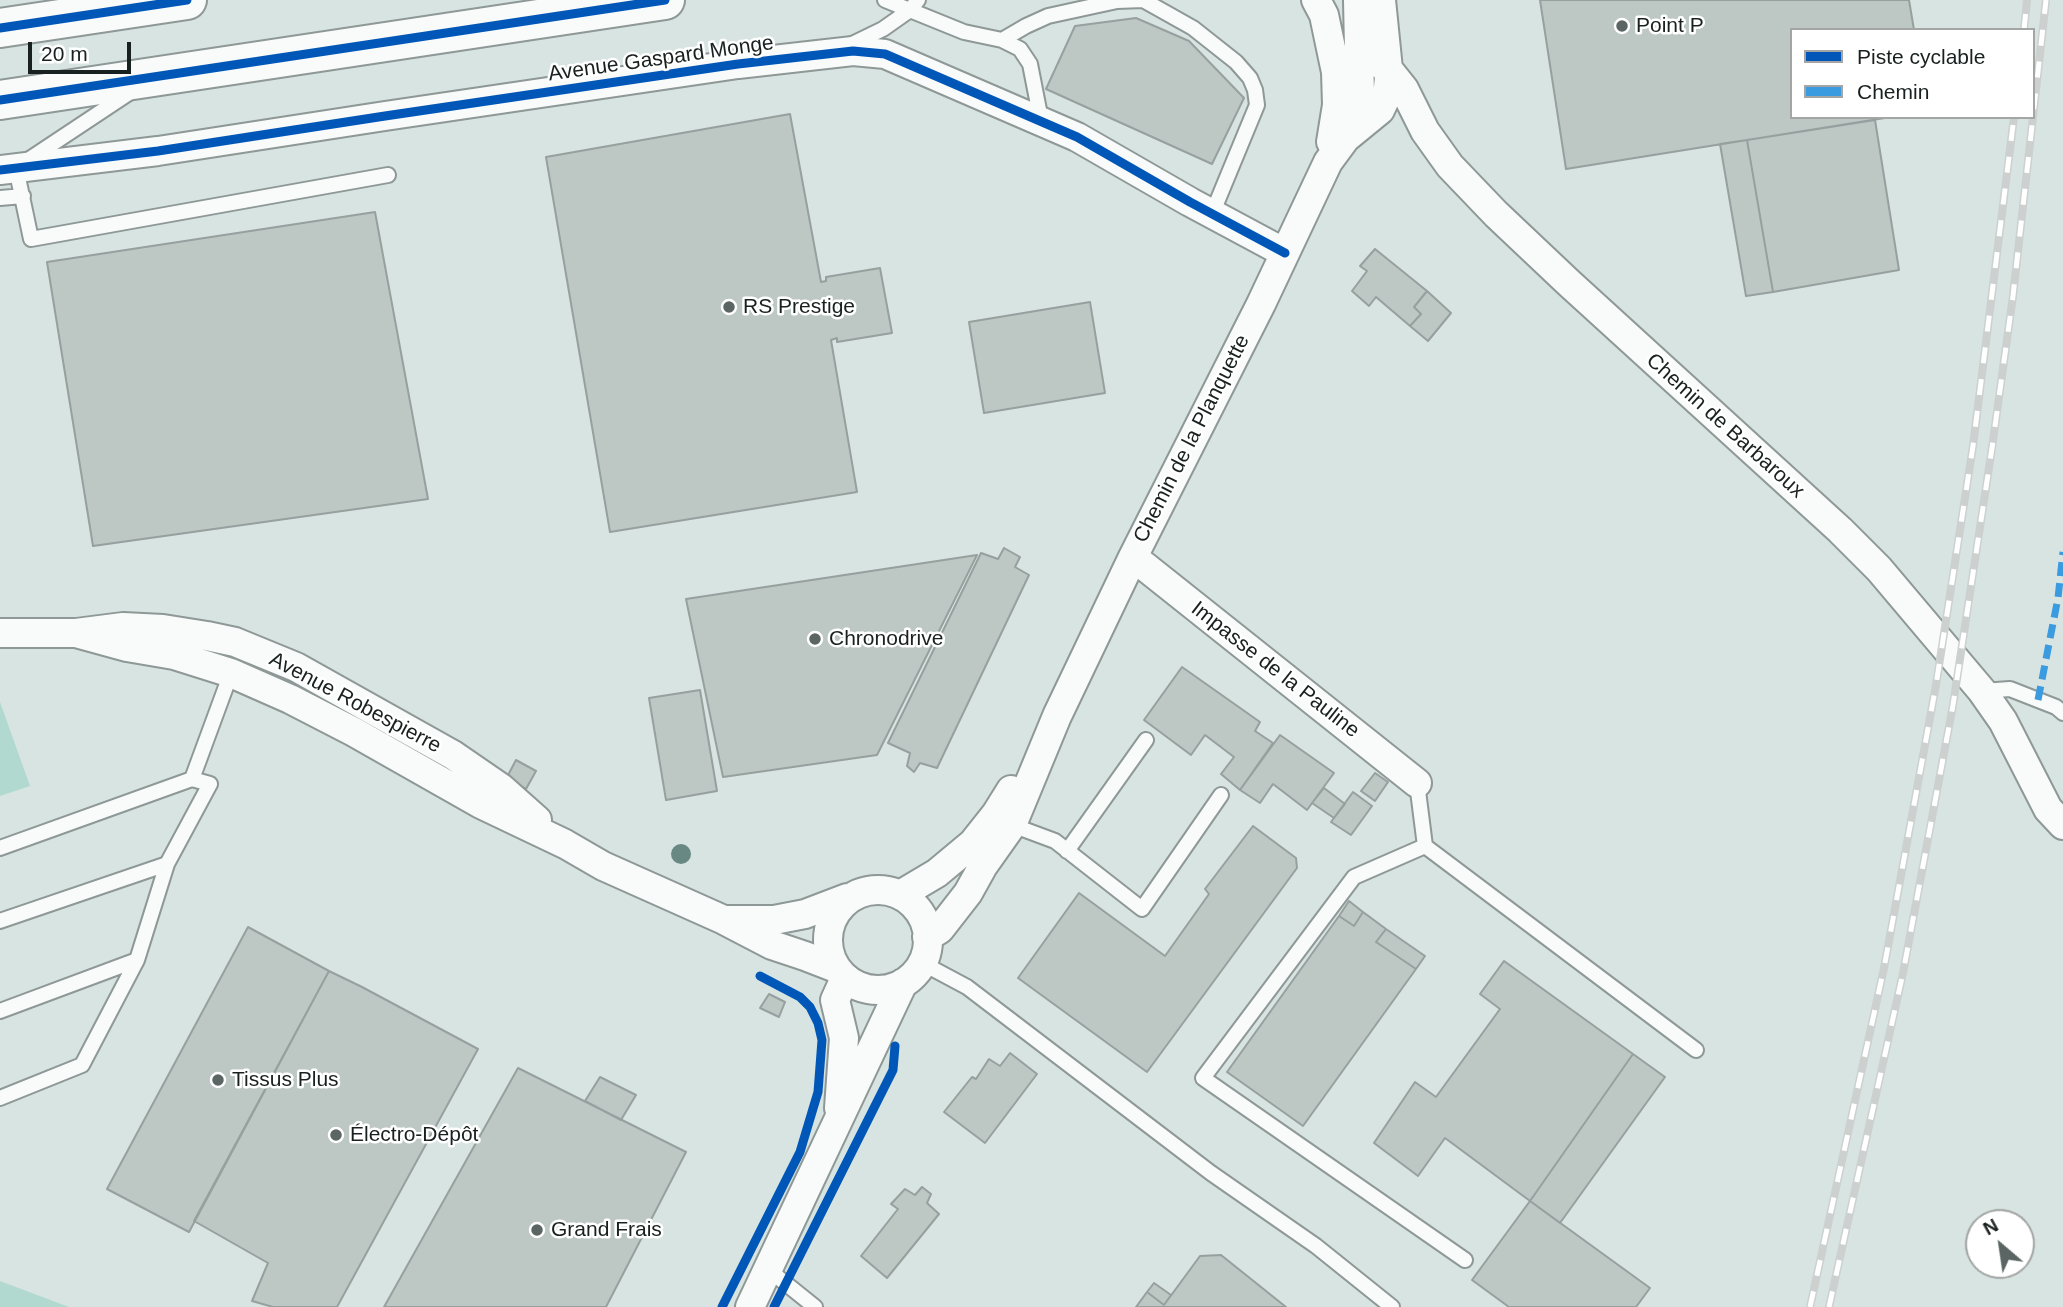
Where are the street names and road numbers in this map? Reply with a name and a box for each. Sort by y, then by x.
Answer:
street label: Avenue Gaspard Monge [547,31,775,87]
street label: Chemin de la Planquette [1129,331,1255,547]
street label: Chemin de Barbaroux [1641,348,1809,504]
street label: Impasse de la Pauline [1186,596,1364,744]
street label: Avenue Robespierre [265,647,445,759]

